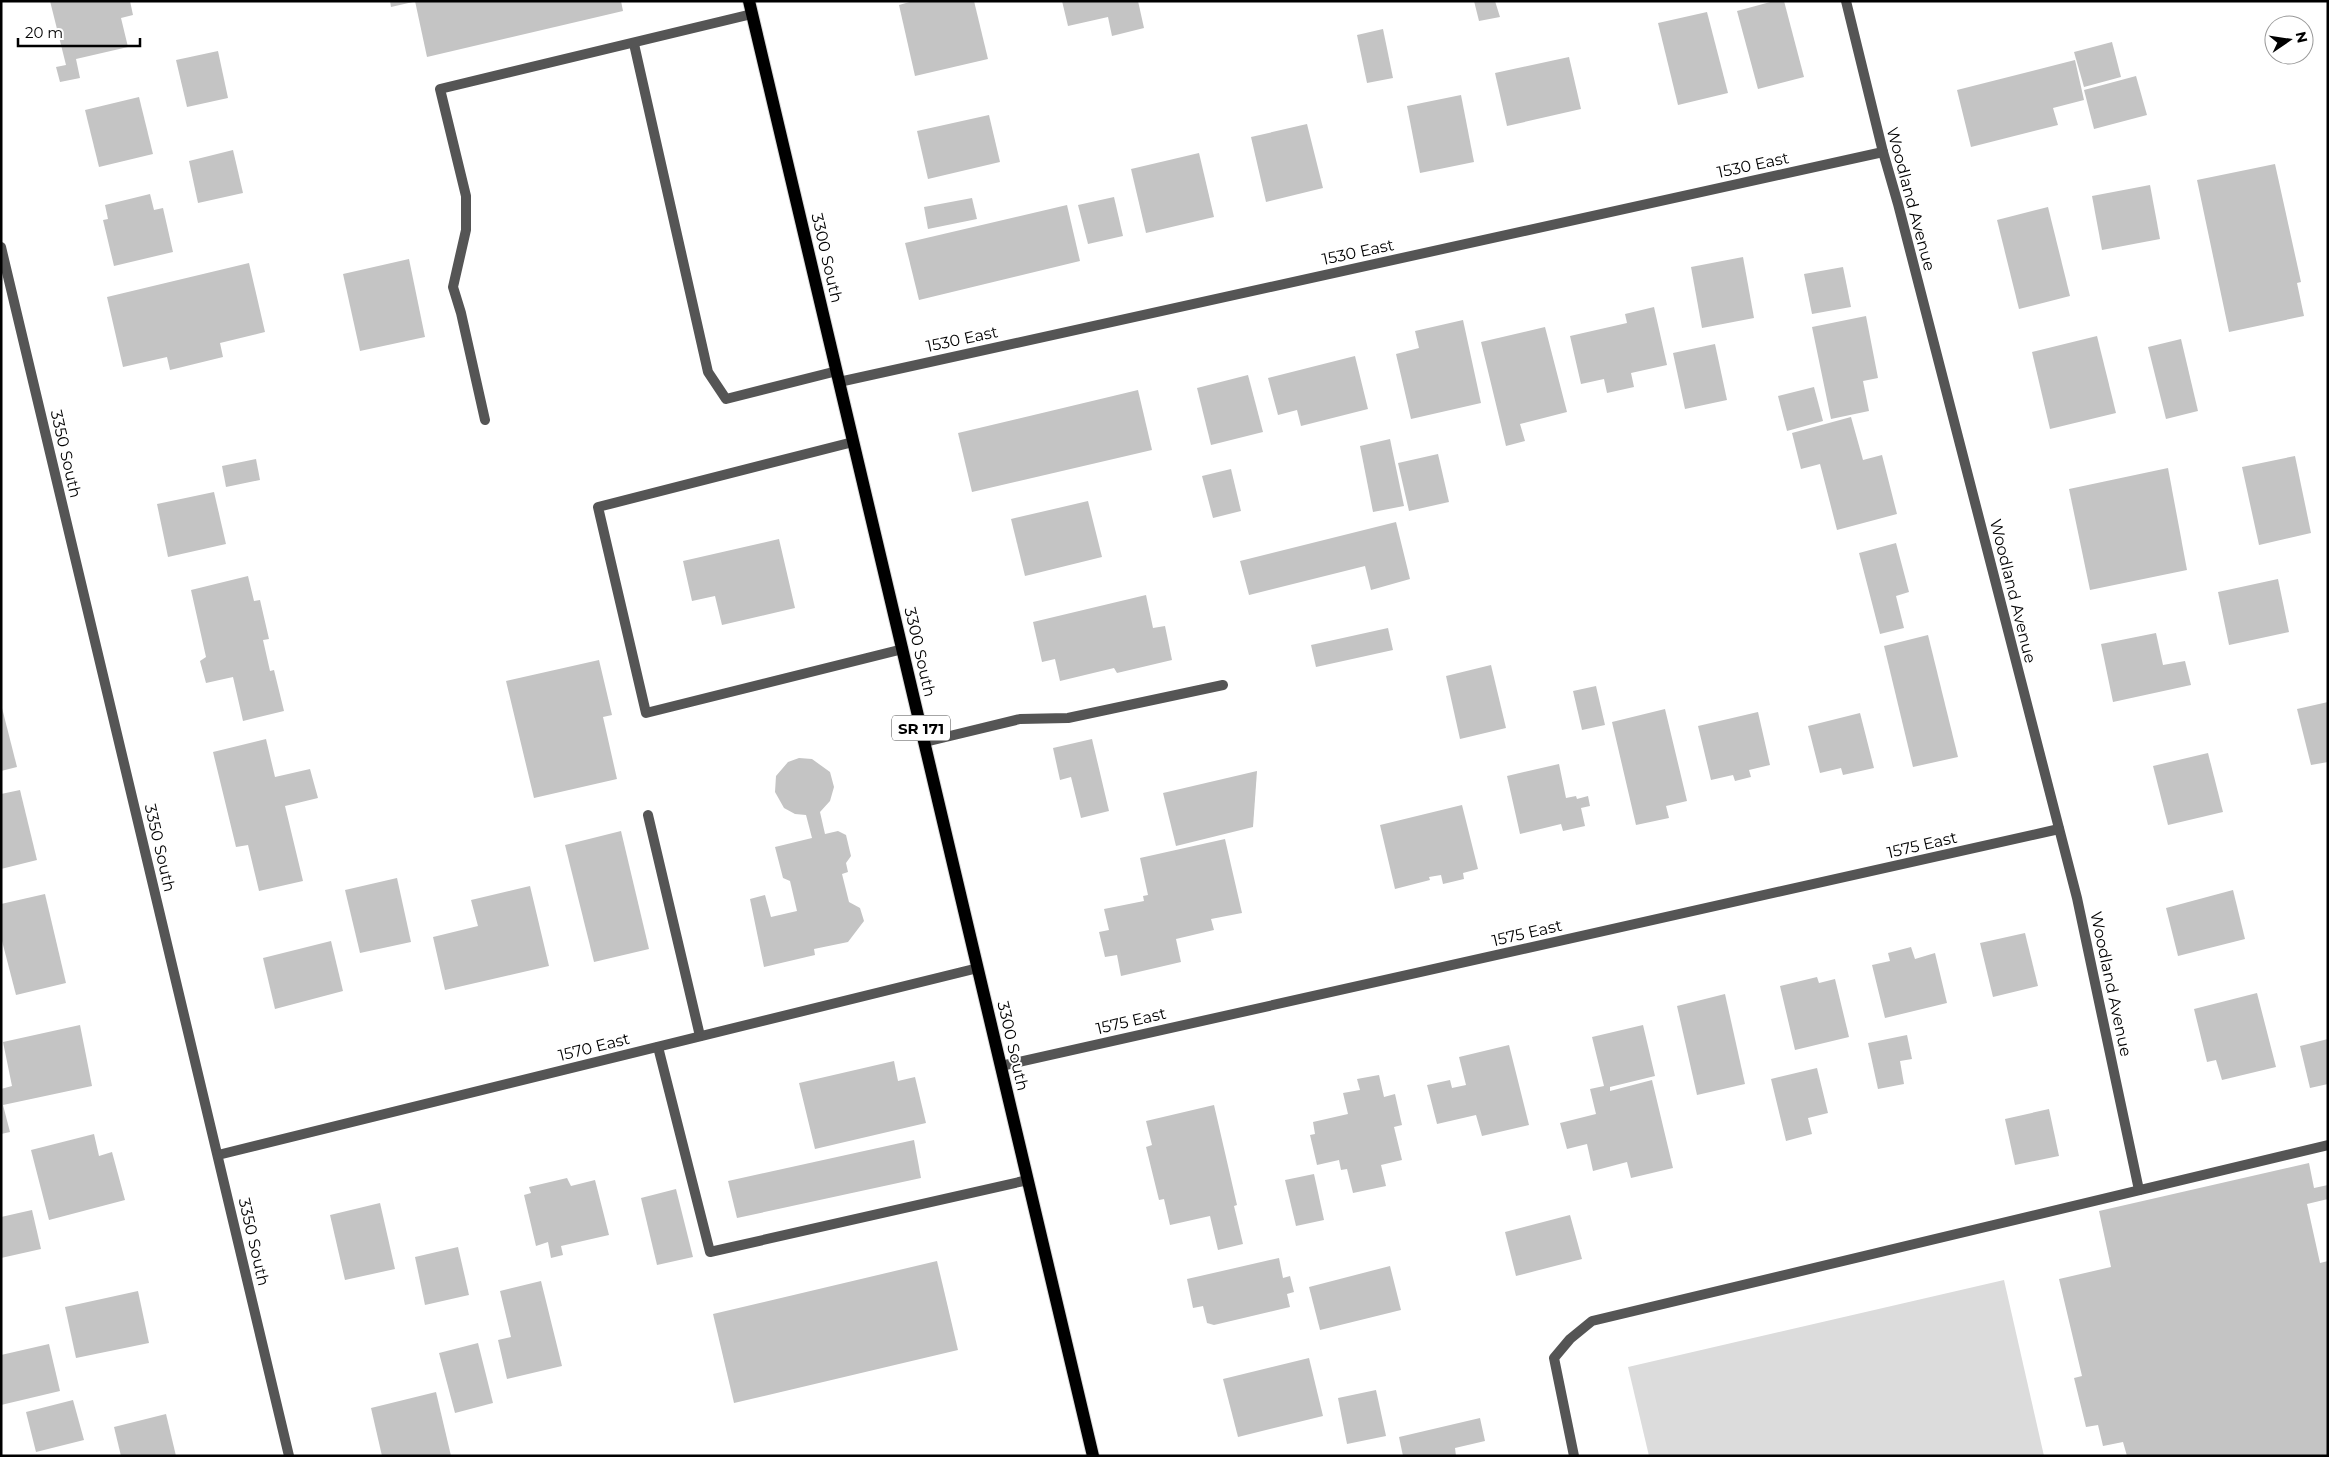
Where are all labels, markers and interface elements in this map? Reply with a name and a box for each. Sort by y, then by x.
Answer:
scale bar [18,15,140,47]
north arrow [2264,15,2314,65]
text: 20 m [25,23,63,42]
text: N [2292,30,2312,45]
street label: Woodland Avenue [1883,125,1939,273]
street label: 1530 East [1715,148,1791,182]
street label: 3300 South [807,211,847,305]
street label: 1530 East [1320,235,1396,269]
street label: 1530 East [924,322,1000,356]
street label: 3350 South [47,408,85,500]
street label: Woodland Avenue [1986,517,2040,665]
street label: 3300 South [900,605,940,699]
road number: SR 171 [892,716,950,740]
street label: 3350 South [141,802,179,894]
street label: 1575 East [1885,828,1959,862]
street label: Woodland Avenue [2086,910,2136,1058]
street label: 1575 East [1490,916,1564,950]
street label: 3300 South [993,999,1033,1093]
street label: 1575 East [1094,1004,1168,1038]
street label: 1570 East [556,1029,632,1065]
street label: 3350 South [235,1196,273,1288]

